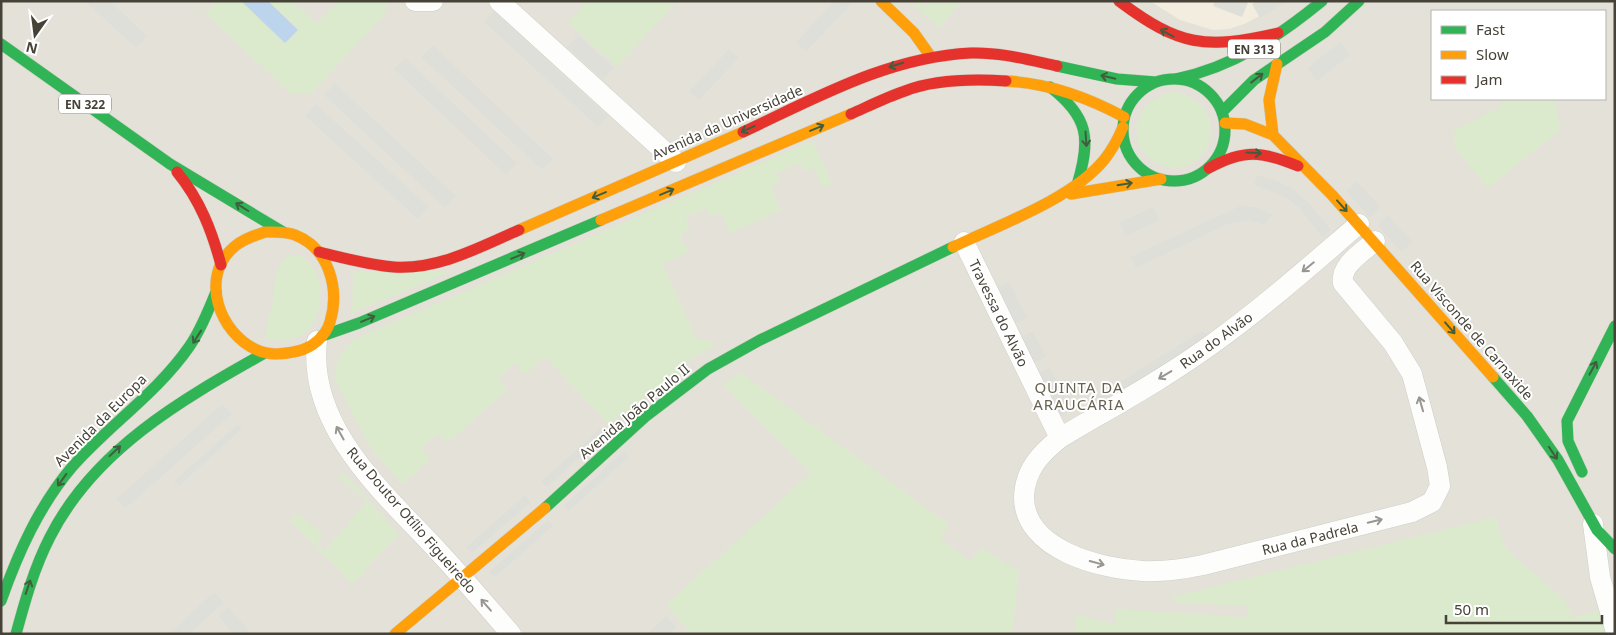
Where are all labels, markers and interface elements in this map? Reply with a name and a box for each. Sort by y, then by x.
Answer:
north arrow [10,10,60,60]
legend [1431,10,1606,100]
text: Fast [1476,19,1505,39]
one-way arrow [1159,28,1174,38]
text: N [24,38,40,59]
road number: EN 313 [1228,40,1280,59]
text: Slow [1476,44,1509,64]
one-way arrow [889,60,905,70]
text: Jam [1474,69,1503,89]
one-way arrow [1100,72,1116,82]
one-way arrow [1250,73,1263,84]
street label: Avenida da Universidade [649,80,805,164]
road number: EN 322 [59,95,111,114]
one-way arrow [809,123,824,133]
one-way arrow [741,125,756,135]
one-way arrow [1081,130,1091,146]
one-way arrow [1246,148,1262,157]
one-way arrow [1117,179,1133,189]
one-way arrow [659,187,674,196]
one-way arrow [592,191,607,201]
one-way arrow [1337,199,1348,212]
one-way arrow [235,201,249,211]
one-way arrow [510,250,525,260]
street label: Travessa do Alvão [965,256,1033,370]
street label: Rua Visconde de Carnaxide [1406,257,1538,404]
one-way arrow [1302,261,1315,272]
street label: Rua do Alvão [1176,307,1256,373]
one-way arrow [360,314,375,324]
one-way arrow [1444,321,1456,334]
one-way arrow [191,329,201,343]
street label: Avenida João Paulo II [575,359,693,463]
one-way arrow [1588,360,1598,375]
street label: Avenida da Europa [50,370,150,470]
one-way arrow [1159,371,1173,381]
district label: QUINTA DA ARAUCÁRIA [1033,377,1125,414]
one-way arrow [1416,397,1426,413]
one-way arrow [334,426,344,441]
street label: Rua Doutor Otílio Figueiredo [343,443,481,597]
one-way arrow [109,446,122,457]
one-way arrow [1548,446,1558,460]
one-way arrow [57,473,67,487]
one-way arrow [1367,516,1383,525]
street label: Rua da Padrela [1260,517,1360,559]
one-way arrow [1089,558,1105,568]
one-way arrow [24,579,34,595]
scale bar [1446,592,1602,624]
one-way arrow [480,599,492,612]
text: 50 m [1454,599,1489,619]

